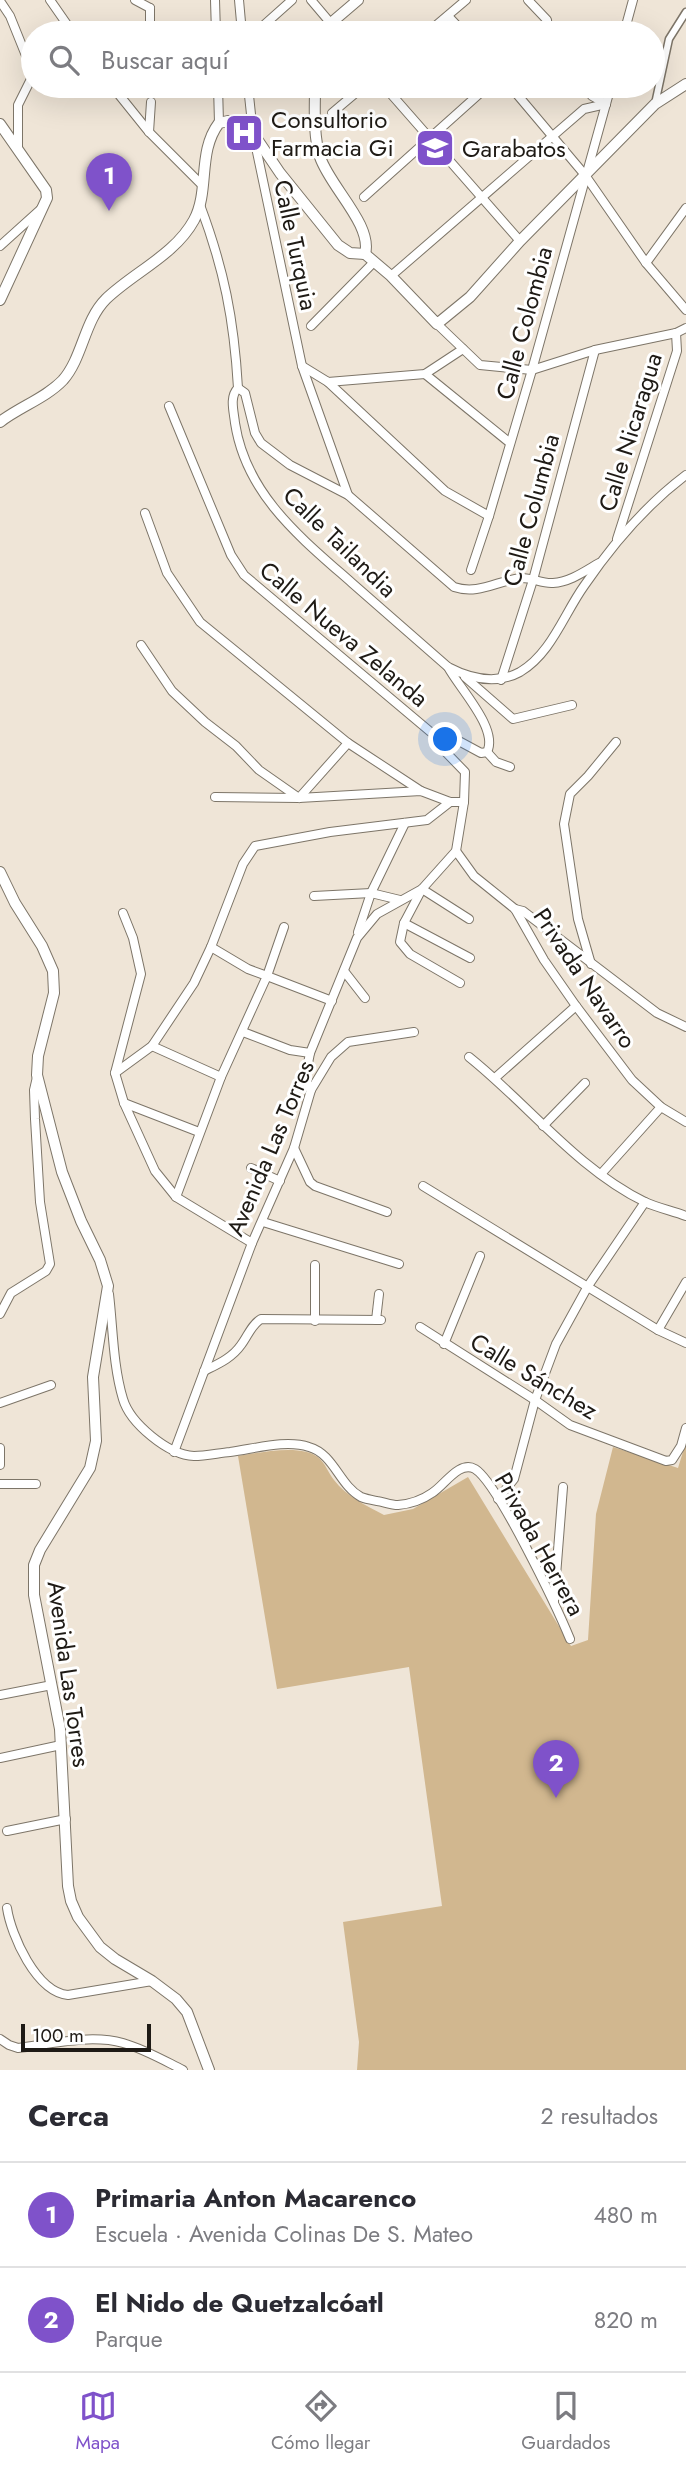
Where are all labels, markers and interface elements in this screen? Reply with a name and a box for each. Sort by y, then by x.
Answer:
search box [21,21,665,98]
icon: search [45,41,83,79]
text: Buscar aquí [101,41,229,79]
place label: Consultorio Farmacia Gi [271,102,394,165]
hospital icon: Consultorio Farmacia Gi [223,112,265,154]
school or university icon: Garabatos [414,127,456,169]
place label: Garabatos [462,131,566,166]
pin: 1 [86,153,132,211]
street label: Calle Turquia [265,177,327,313]
street label: Calle Colombia [487,243,561,403]
street label: Calle Nicaragua [589,348,671,516]
street label: Calle Columbia [494,430,568,590]
street label: Calle Tailandia [275,479,405,605]
street label: Calle Nueva Zelanda [252,553,436,715]
your location [428,722,462,756]
street label: Privada Navarro [525,901,645,1055]
street label: Avenida Las Torres [217,1055,323,1241]
street label: Calle Sánchez [464,1324,604,1428]
street label: Privada Herrera [486,1466,594,1622]
street label: Avenida Las Torres [39,1579,99,1769]
pin: 2 [533,1740,579,1798]
scale bar [21,2021,150,2053]
text: 100 m [32,2022,84,2049]
text: Cerca [28,2094,109,2137]
text: 2 resultados [540,2099,658,2133]
text: Primaria Anton Macarenco [95,2179,416,2217]
text: 1 [45,2198,57,2232]
text: 480 m [593,2198,658,2232]
text: Escuela · Avenida Colinas De S. Mateo [95,2217,473,2251]
text: El Nido de Quetzalcóatl [95,2284,384,2322]
text: 2 [43,2303,59,2337]
text: 820 m [594,2303,658,2337]
text: Parque [95,2322,163,2356]
tab: Mapa [76,2387,120,2456]
tab: Cómo llegar [271,2387,370,2456]
tab: Guardados [521,2387,610,2456]

